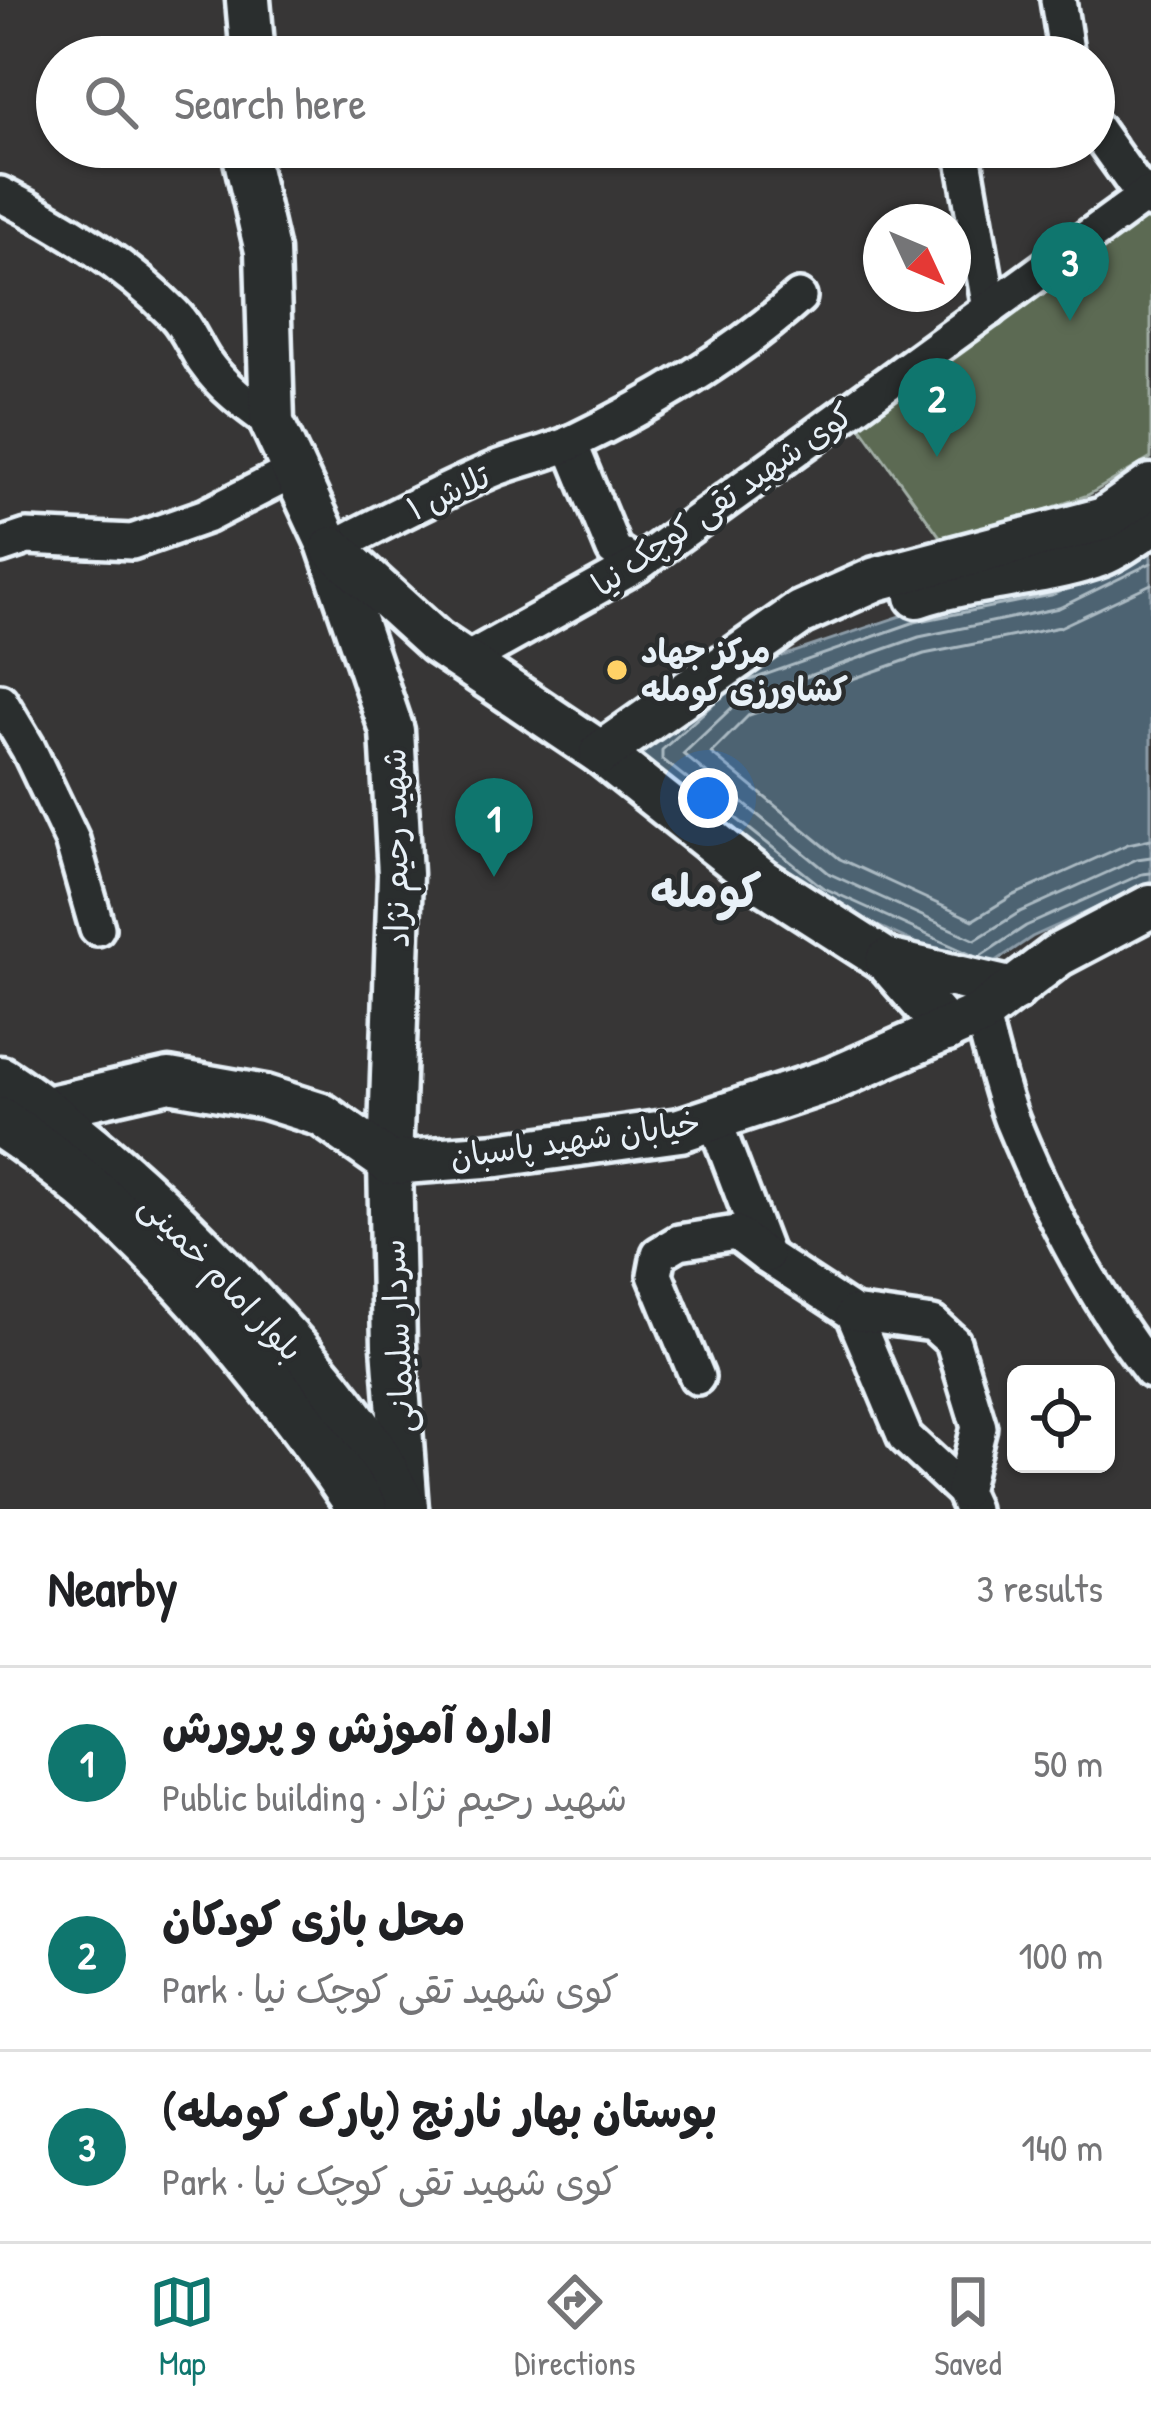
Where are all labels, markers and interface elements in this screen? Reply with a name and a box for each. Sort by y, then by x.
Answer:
search box [36,36,1115,168]
icon: search [78,69,144,135]
text: Search here [174,72,366,133]
north arrow [863,204,971,312]
pin: 3 [1031,222,1109,321]
pin: 2 [898,358,976,457]
street label: کوی شهید تقی کوچک نیا [582,392,862,606]
street label: تلاش ۱ [399,454,497,530]
place label: مرکز جهاد کشاورزی کومله [641,629,848,711]
marker: مرکز جهاد کشاورزی کومله [604,657,630,683]
street label: شهید رحیم نژاد [371,748,423,948]
your location [678,768,738,828]
pin: 1 [455,778,533,877]
district label: کومله [651,860,761,921]
street label: خیابان شهید پاسبان [447,1100,703,1178]
street label: بلوار امام خمینی [128,1184,313,1373]
street label: سردار سلیمانی [370,1238,424,1434]
map controls [1007,1365,1115,1473]
button: locate [1007,1365,1115,1473]
text: Nearby [48,1553,178,1622]
text: 3 results [977,1561,1103,1614]
text: اداره آموزش و پرورش [162,1696,552,1757]
text: 1 [80,1736,94,1789]
text: 50 m [1034,1736,1103,1789]
text: Public building · شهید رحیم نژاد [162,1770,628,1823]
text: محل بازی کودکان [162,1888,465,1949]
text: 2 [78,1928,96,1981]
text: 100 m [1018,1928,1103,1981]
text: Park · کوی شهید تقی کوچک نیا [162,1962,619,2015]
text: بوستان بهار نارنج (پارک کومله) [162,2080,717,2141]
text: 3 [78,2120,96,2173]
text: 140 m [1021,2120,1103,2173]
text: Park · کوی شهید تقی کوچک نیا [162,2154,619,2207]
tab: Map [149,2269,215,2385]
tab: Directions [514,2269,636,2385]
tab: Saved [934,2269,1002,2385]

